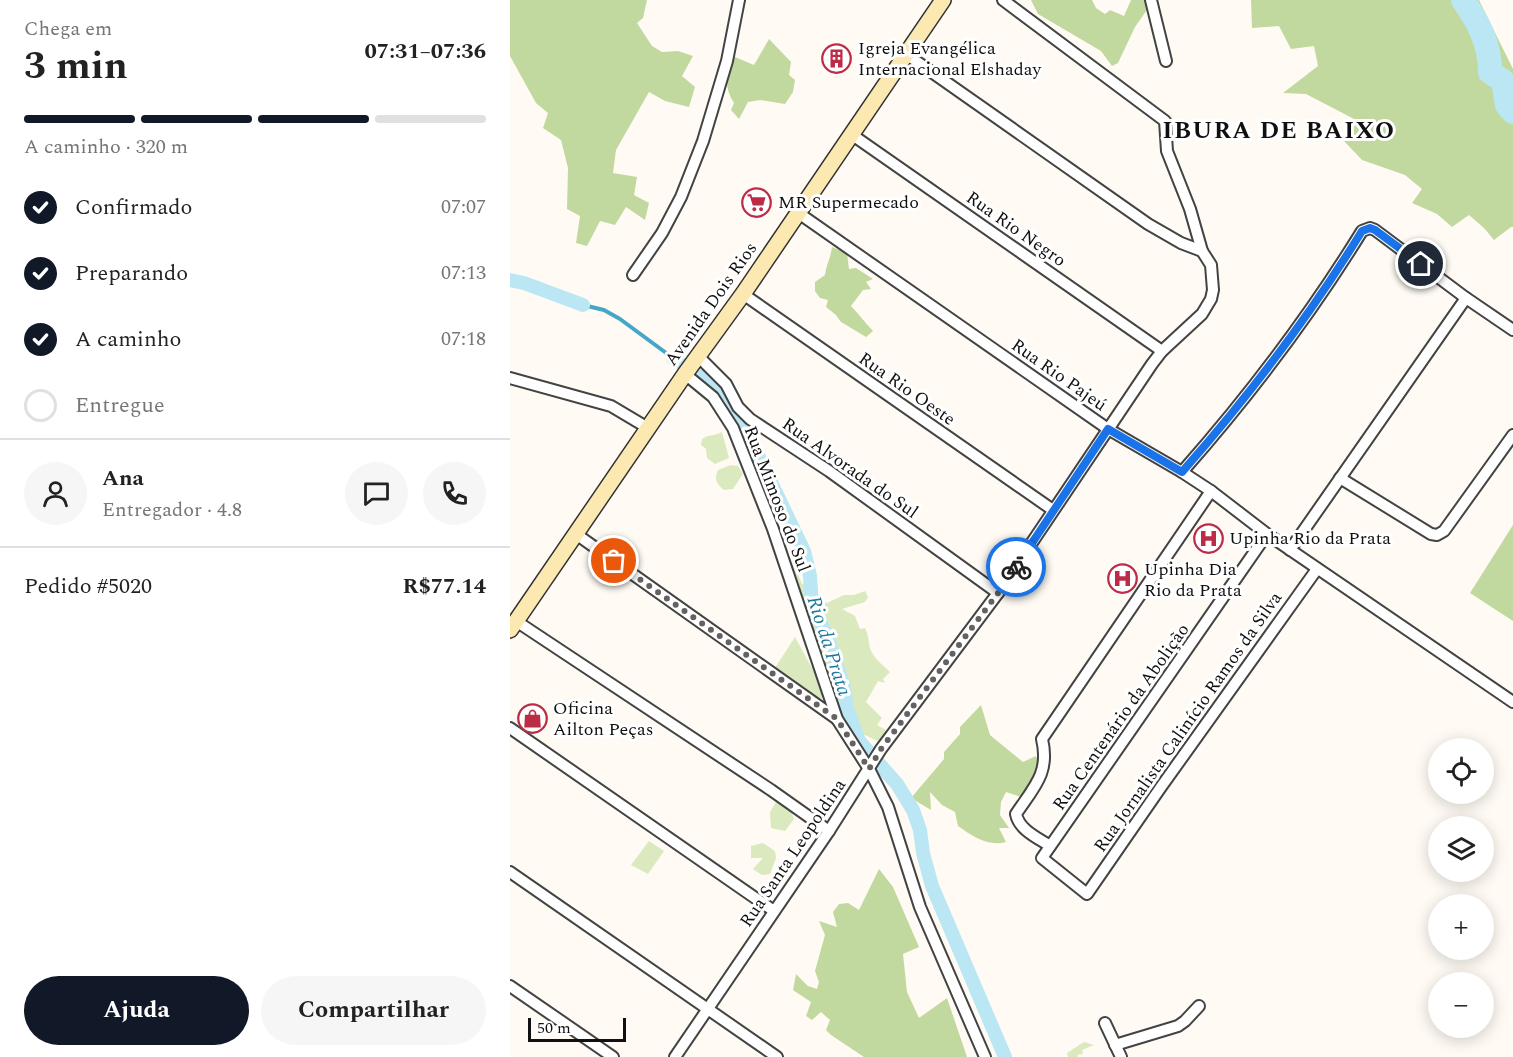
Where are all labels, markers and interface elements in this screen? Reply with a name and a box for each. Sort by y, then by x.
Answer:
text: Chega em [24,14,112,44]
text: 07:31–07:36 [364,35,486,68]
place label: Igreja Evangélica Internacional Elshaday [858,35,1043,83]
text: 3 min [24,37,128,96]
building icon: Igreja Evangélica Internacional Elshaday [821,42,853,74]
district label: IBURA DE BAIXO [1163,113,1396,149]
text: A caminho · 320 m [24,132,188,162]
street label: Rua Rio Negro [960,184,1072,274]
supermarket icon: MR Supermecado [741,186,773,218]
place label: MR Supermecado [778,189,919,216]
icon: check [24,191,57,224]
text: Confirmado [75,191,192,224]
text: 07:07 [441,192,486,222]
street label: Avenida Dois Rios [658,236,764,372]
pin [1395,238,1446,289]
icon: home [1404,247,1437,280]
icon: check [24,257,57,290]
text: Preparando [75,257,188,290]
text: 07:13 [441,258,486,288]
icon: check [24,323,57,356]
text: A caminho [75,323,181,356]
text: 07:18 [441,324,486,354]
street label: Rua Rio Pajeú [1006,332,1112,418]
street label: Rua Rio Oeste [853,346,961,432]
text: Entregue [75,389,165,422]
street label: Rua Alvorada do Sul [776,411,924,525]
street label: Rua Mimoso do Sul [737,422,817,576]
button: person [24,462,87,525]
text: Ana [102,462,144,495]
button: chat [345,462,408,525]
button: phone [423,462,486,525]
text: Entregador · 4.8 [102,495,242,525]
hospital icon: Upinha Rio da Prata [1192,522,1224,554]
place label: Upinha Rio da Prata [1229,525,1391,552]
pin [588,535,639,586]
courier [986,537,1046,597]
icon: bag [597,544,630,577]
icon: bike [1000,551,1033,584]
place label: Upinha Dia Rio da Prata [1144,556,1242,604]
hospital icon: Upinha Dia Rio da Prata [1107,563,1139,595]
text: Pedido #5020 [24,570,152,603]
text: R$77.14 [402,570,486,603]
street label: Rua Jornalista Calinício Ramos da Silva [1087,586,1289,858]
water label: Rio da Prata [799,592,859,700]
street label: Rua Centenário da Abolição [1046,618,1196,816]
place label: Oficina Ailton Peças [553,695,654,743]
shop icon: Oficina Ailton Peças [516,702,548,734]
map controls [1428,738,1494,1038]
button: locate [1428,738,1494,804]
street label: Rua Santa Leopoldina [733,773,853,933]
button: layers [1428,816,1494,882]
button: + [1428,894,1494,960]
button: − [1428,972,1494,1038]
button: Ajuda [24,976,249,1045]
button: Compartilhar [261,976,486,1045]
scale bar [528,1015,626,1042]
text: 50 m [537,1016,571,1040]

